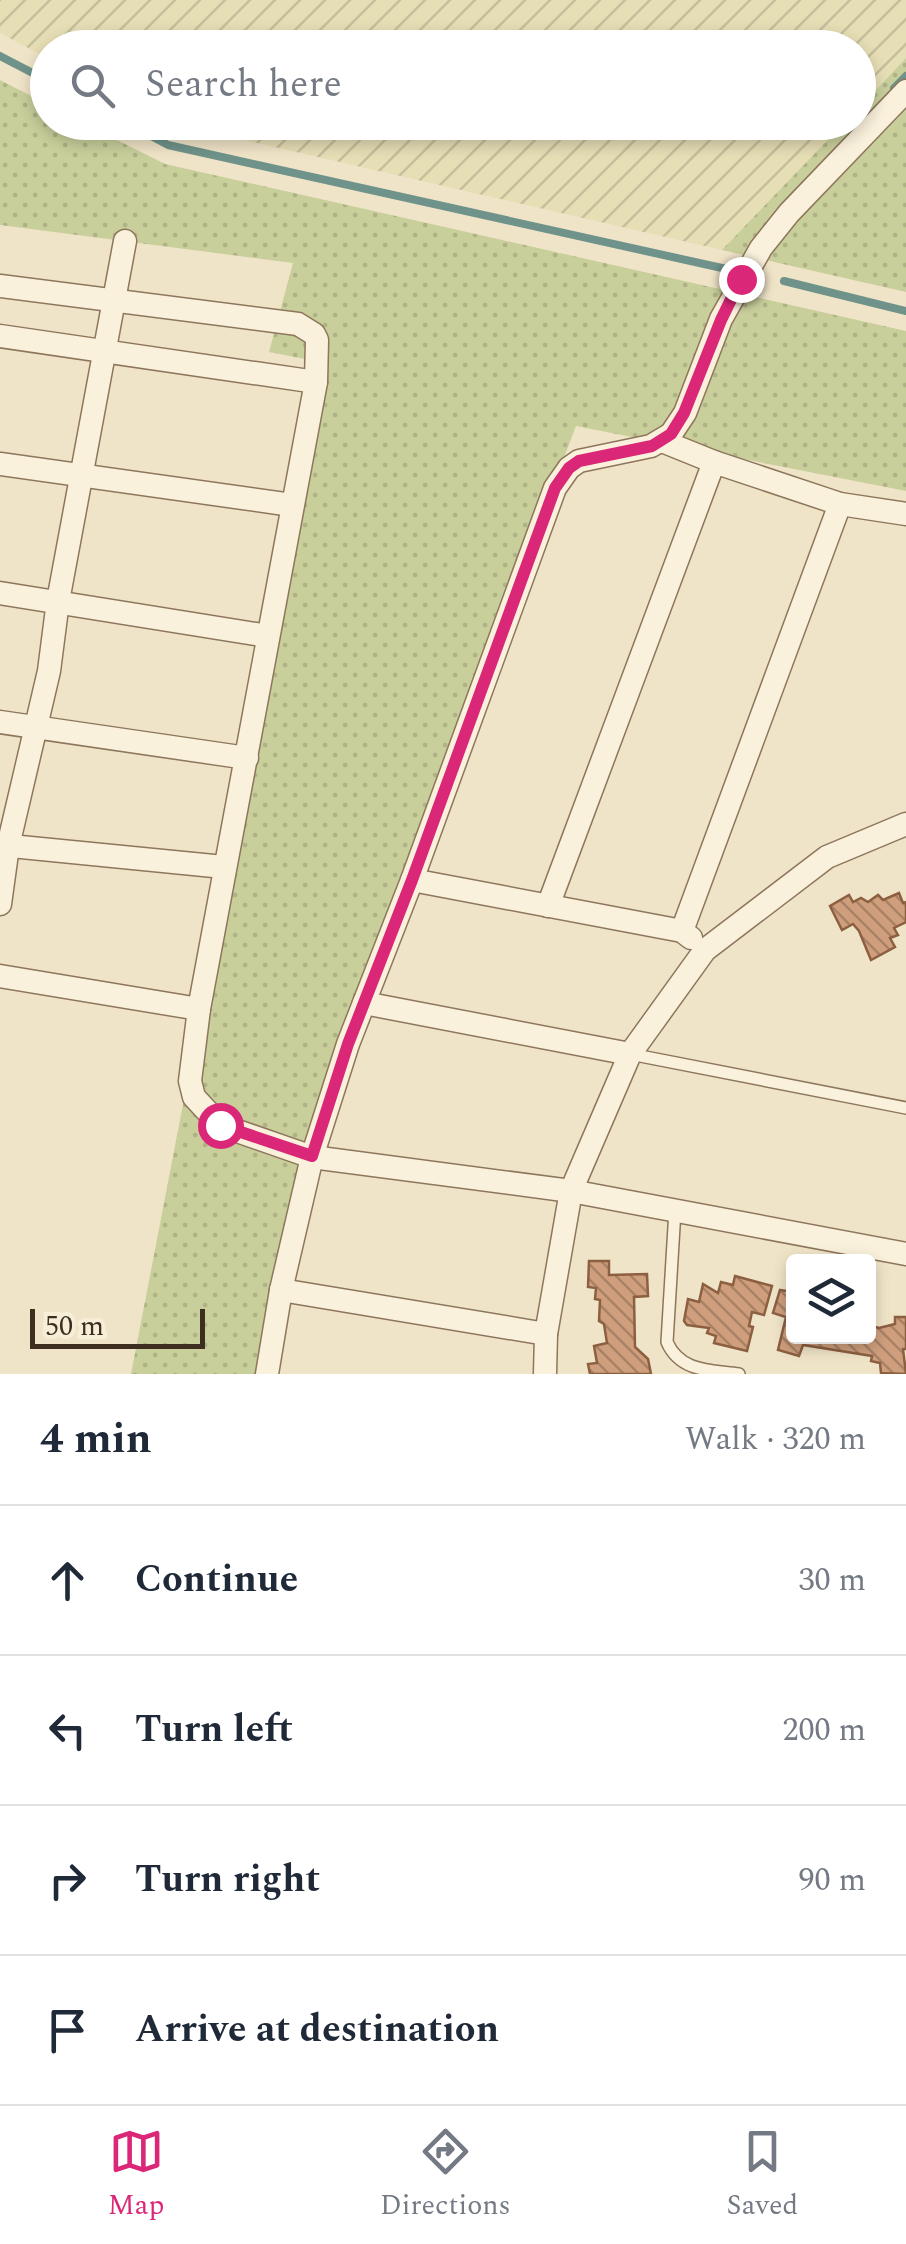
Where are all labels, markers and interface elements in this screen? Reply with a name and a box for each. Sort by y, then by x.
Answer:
search box [30,30,876,140]
text: Search here [145,56,342,114]
icon: search [65,58,120,113]
route end [719,257,765,303]
route start [198,1103,244,1149]
map controls [786,1254,876,1344]
button: layers [786,1254,876,1344]
scale bar [30,1304,205,1348]
text: 50 m [45,1305,104,1348]
text: 4 min [40,1408,152,1471]
text: Walk · 320 m [685,1415,866,1464]
text: Continue [135,1551,298,1609]
icon: ahead [40,1553,95,1608]
text: 30 m [798,1556,866,1605]
text: Turn left [135,1701,293,1759]
icon: left [40,1703,95,1758]
text: 200 m [782,1706,866,1755]
text: Turn right [135,1851,320,1909]
icon: right [40,1853,95,1908]
text: 90 m [798,1856,866,1905]
text: Arrive at destination [135,2001,499,2059]
icon: arrive [40,2003,95,2058]
tab: Map [108,2124,164,2227]
tab: Directions [380,2124,511,2227]
tab: Saved [726,2124,798,2227]

